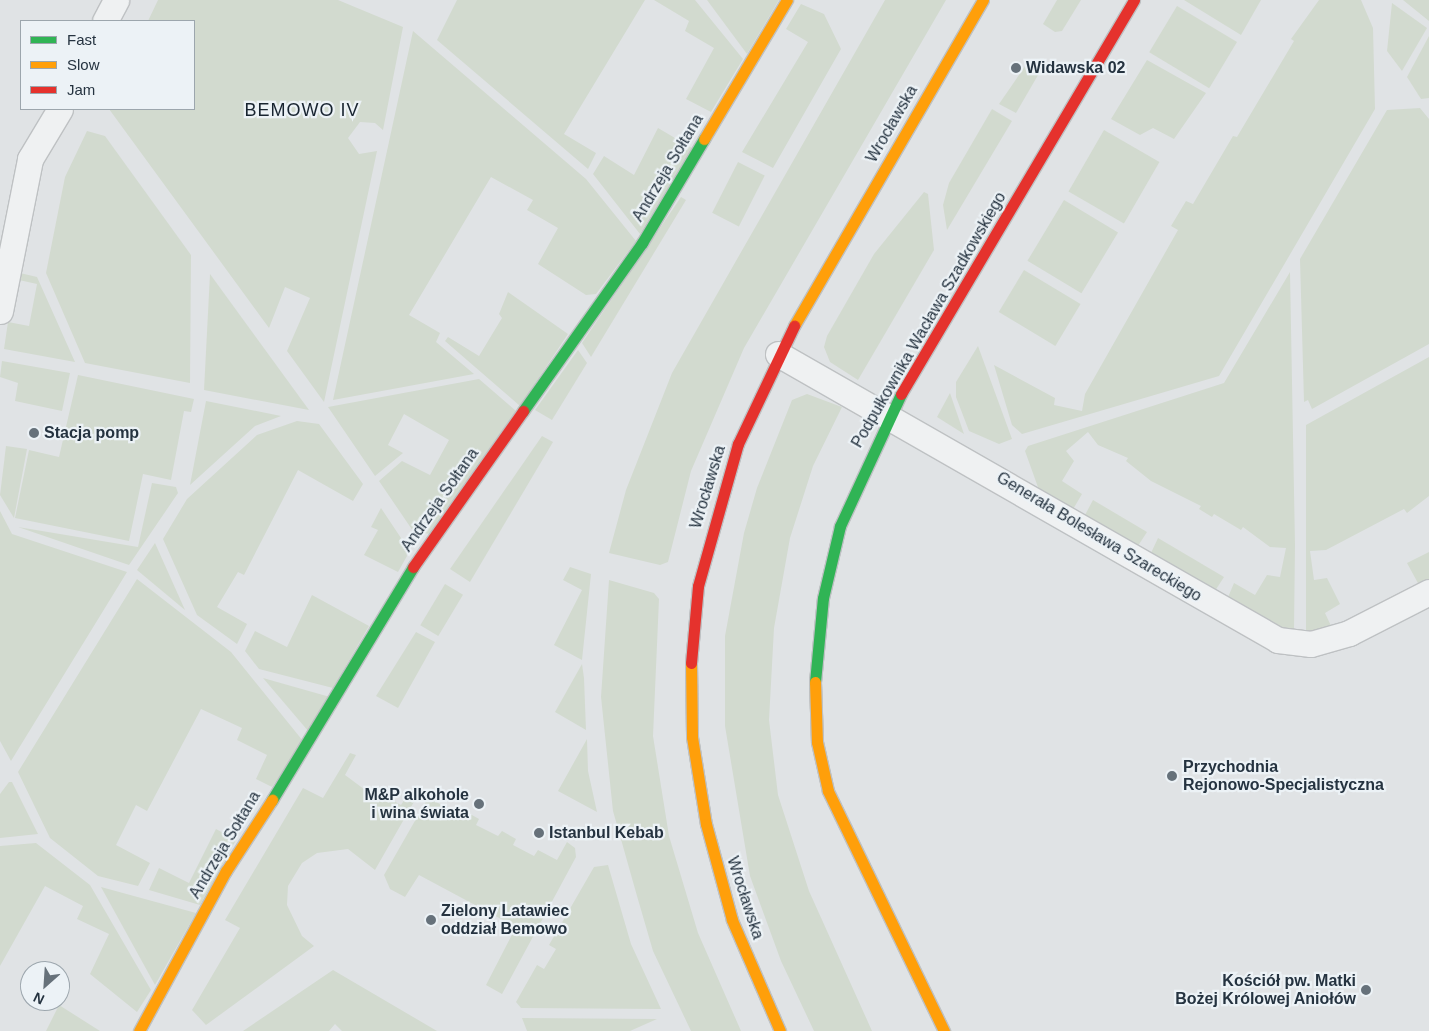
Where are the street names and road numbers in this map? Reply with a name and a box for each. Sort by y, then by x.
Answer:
street label: Wrocławska [862,82,922,166]
street label: Andrzeja Sołtana [628,111,708,225]
street label: Podpułkownika Wacława Szadkowskiego [848,189,1010,451]
street label: Wrocławska [686,443,730,531]
street label: Andrzeja Sołtana [397,445,483,555]
street label: Generała Bolesława Szareckiego [993,468,1205,606]
street label: Andrzeja Sołtana [185,788,265,902]
street label: Wrocławska [723,854,767,942]

